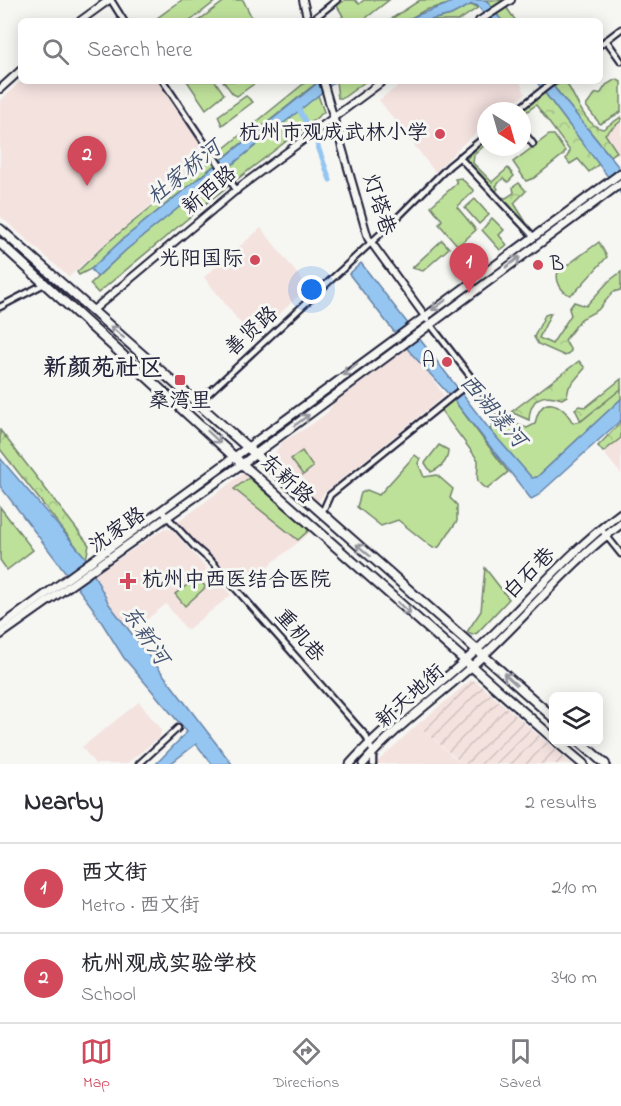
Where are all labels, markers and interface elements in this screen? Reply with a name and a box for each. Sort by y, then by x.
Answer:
search box [18,18,603,84]
icon: search [39,35,72,68]
text: Search here [87,35,192,67]
north arrow [477,102,531,156]
place label: 杭州市观成武林小学 [239,119,428,149]
marker: 杭州市观成武林小学 [433,127,447,141]
water label: 杜家桥河 [141,132,232,214]
pin: 2 [68,136,106,186]
street label: 新西路 [176,159,244,223]
street label: 灯塔巷 [354,170,402,240]
pin: 1 [450,244,488,293]
place label: 光阳国际 [159,245,243,275]
place label: B [549,250,564,280]
marker: 光阳国际 [248,253,262,267]
one-way arrow [505,256,521,268]
marker: B [531,258,545,272]
your location [297,275,326,304]
one-way arrow [432,299,448,311]
street label: 善贤路 [219,300,285,364]
one-way arrow [109,326,125,339]
place label: A [422,347,435,377]
district label: 新颜苑社区 [43,352,163,387]
marker: A [440,355,454,369]
one-way arrow [343,364,359,376]
water label: 西湖漾河 [451,368,535,458]
marker: 桑湾里 [173,373,187,387]
place label: 桑湾里 [149,387,212,417]
one-way arrow [293,414,309,426]
one-way arrow [207,430,222,444]
street label: 东新路 [253,448,319,512]
street label: 沈家路 [84,501,152,561]
street label: 白石巷 [497,541,563,607]
one-way arrow [356,543,371,557]
place label: 杭州中西医结合医院 [142,566,331,596]
marker: 杭州中西医结合医院 [119,572,137,590]
water label: 东新河 [112,600,177,675]
one-way arrow [396,601,411,615]
street label: 重机巷 [267,602,331,670]
street label: 新天地街 [370,658,452,736]
one-way arrow [503,672,518,686]
map controls [549,692,603,746]
button: layers [549,692,603,746]
text: Nearby [24,784,103,822]
text: 2 results [525,789,597,818]
text: 西文街 [81,858,147,890]
text: 1 [40,874,47,903]
text: 210 m [552,874,597,903]
text: Metro · 西文街 [81,892,200,921]
text: 杭州观成实验学校 [81,949,257,981]
text: 2 [39,964,48,993]
text: 340 m [551,964,597,993]
text: School [81,981,136,1010]
tab: Map [80,1035,113,1095]
tab: Directions [273,1035,339,1095]
tab: Saved [499,1035,541,1095]

